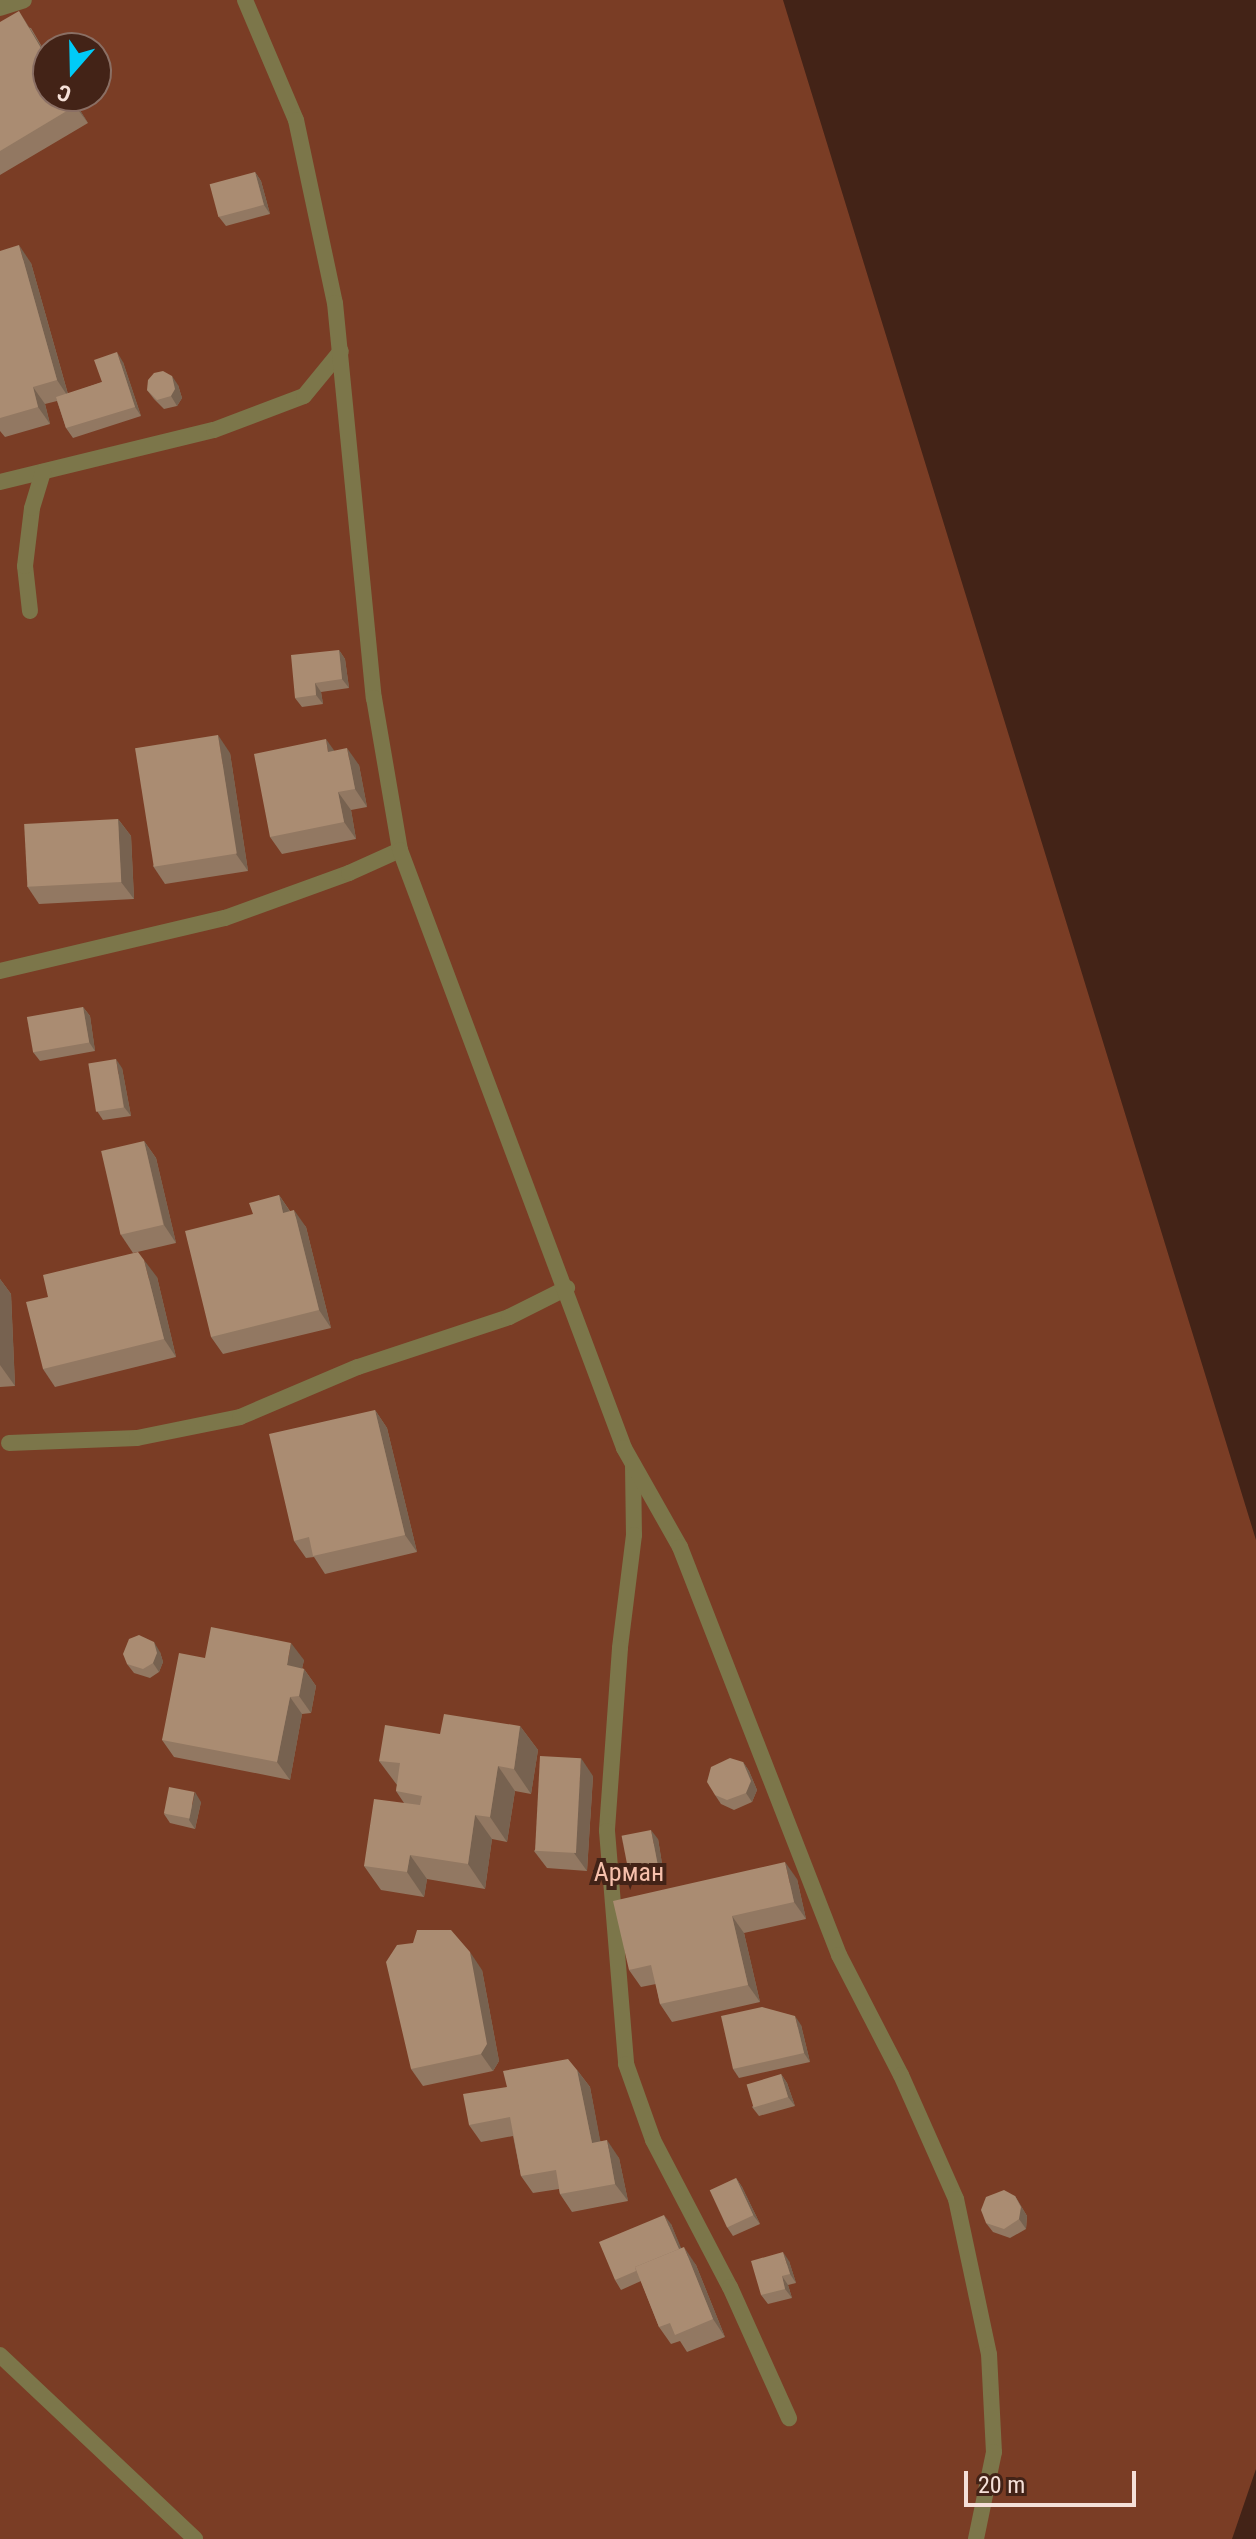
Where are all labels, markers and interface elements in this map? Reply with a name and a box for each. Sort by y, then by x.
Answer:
north arrow [32,32,112,112]
text: С [54,79,74,107]
park label: Арман [594,1857,664,1889]
scale bar [968,2455,1140,2505]
text: 20 m [978,2471,1025,2499]

